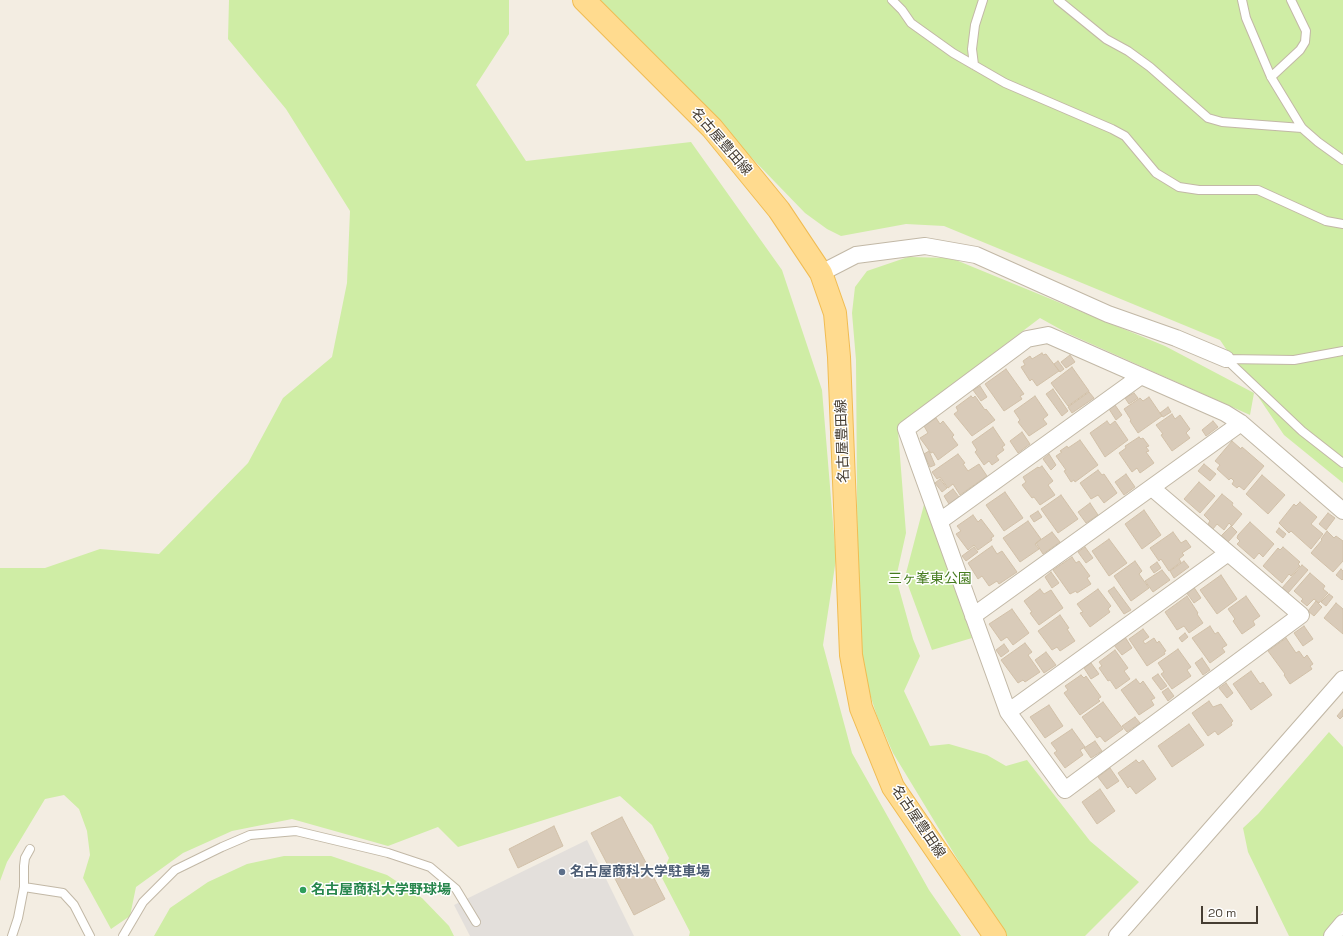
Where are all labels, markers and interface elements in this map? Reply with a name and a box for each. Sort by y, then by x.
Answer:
street label: 名古屋豊田線 [687,105,755,179]
street label: 名古屋豊田線 [833,399,853,483]
park label: 三ヶ峯東公園 [888,571,972,587]
street label: 名古屋豊田線 [888,782,948,862]
place label: 名古屋商科大学駐車場 [570,864,710,880]
marker: 名古屋商科大学駐車場 [557,867,567,877]
place label: 名古屋商科大学野球場 [311,882,451,898]
marker: 名古屋商科大学野球場 [298,885,308,895]
scale bar [1203,898,1260,924]
text: 20 m [1208,905,1236,921]

